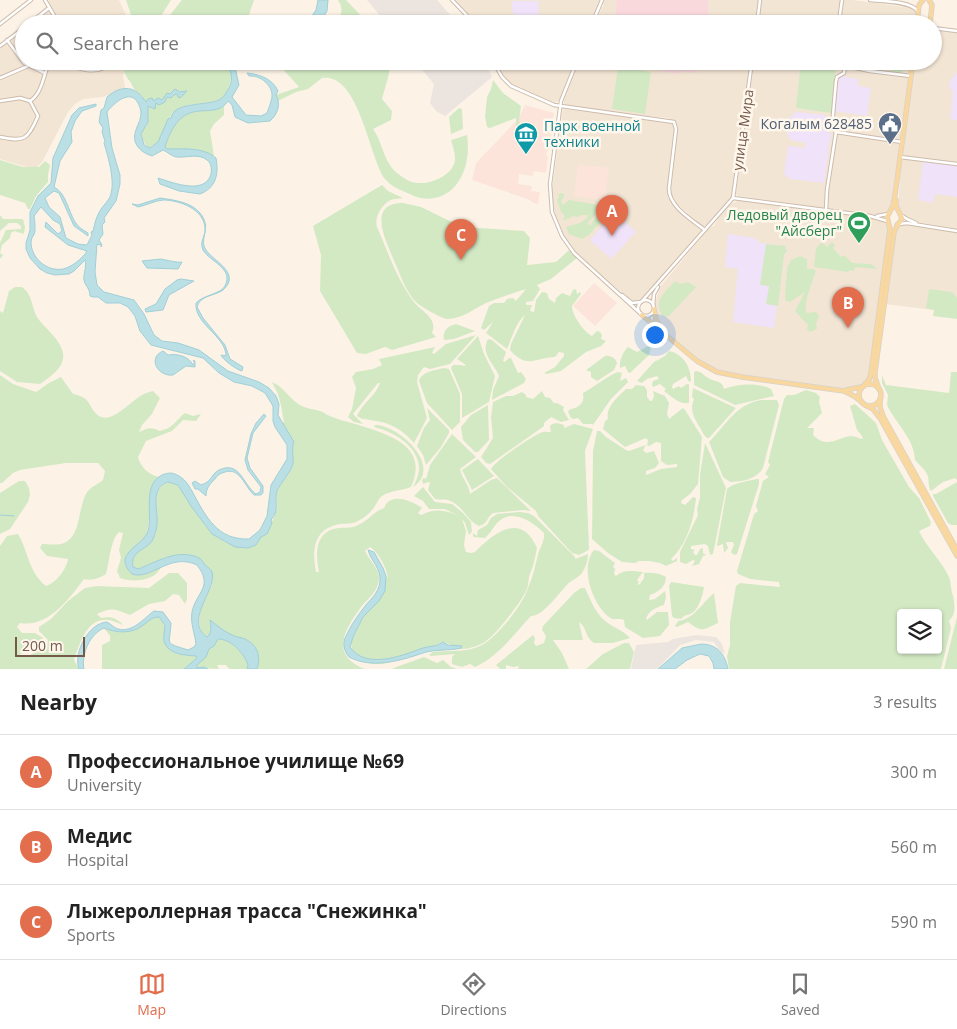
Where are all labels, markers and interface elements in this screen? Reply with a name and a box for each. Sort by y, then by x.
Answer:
search box [15,15,942,70]
icon: search [33,29,61,57]
text: Search here [73,30,179,56]
street label: улица Мира [727,88,758,172]
public building icon: Когалым 628485 [877,111,903,145]
place label: Когалым 628485 [761,114,872,133]
place label: Парк военной техники [544,116,641,151]
museum icon: Парк военной техники [513,121,539,155]
pin: A [596,195,628,236]
place label: Ледовый дворец "Айсберг" [727,205,842,240]
sports icon: Ледовый дворец "Айсберг" [846,210,872,244]
pin: C [445,219,477,260]
pin: B [832,287,864,328]
your location [642,322,668,348]
map controls [897,609,942,654]
button: layers [897,609,942,654]
scale bar [15,634,85,657]
text: 200 m [22,636,63,655]
text: Nearby [20,688,97,716]
text: 3 results [873,691,937,713]
text: Профессиональное училище №69 [67,748,404,774]
text: A [30,761,42,783]
text: 300 m [891,761,937,783]
text: University [67,774,141,796]
text: Медис [67,823,132,849]
text: B [31,836,41,858]
text: 560 m [891,836,937,858]
text: Hospital [67,849,129,871]
text: Лыжероллерная трасса "Снежинка" [67,898,427,924]
text: C [31,911,41,933]
text: 590 m [891,911,937,933]
text: Sports [67,924,115,946]
tab: Map [137,970,166,1019]
tab: Directions [440,970,507,1019]
tab: Saved [781,970,820,1019]

